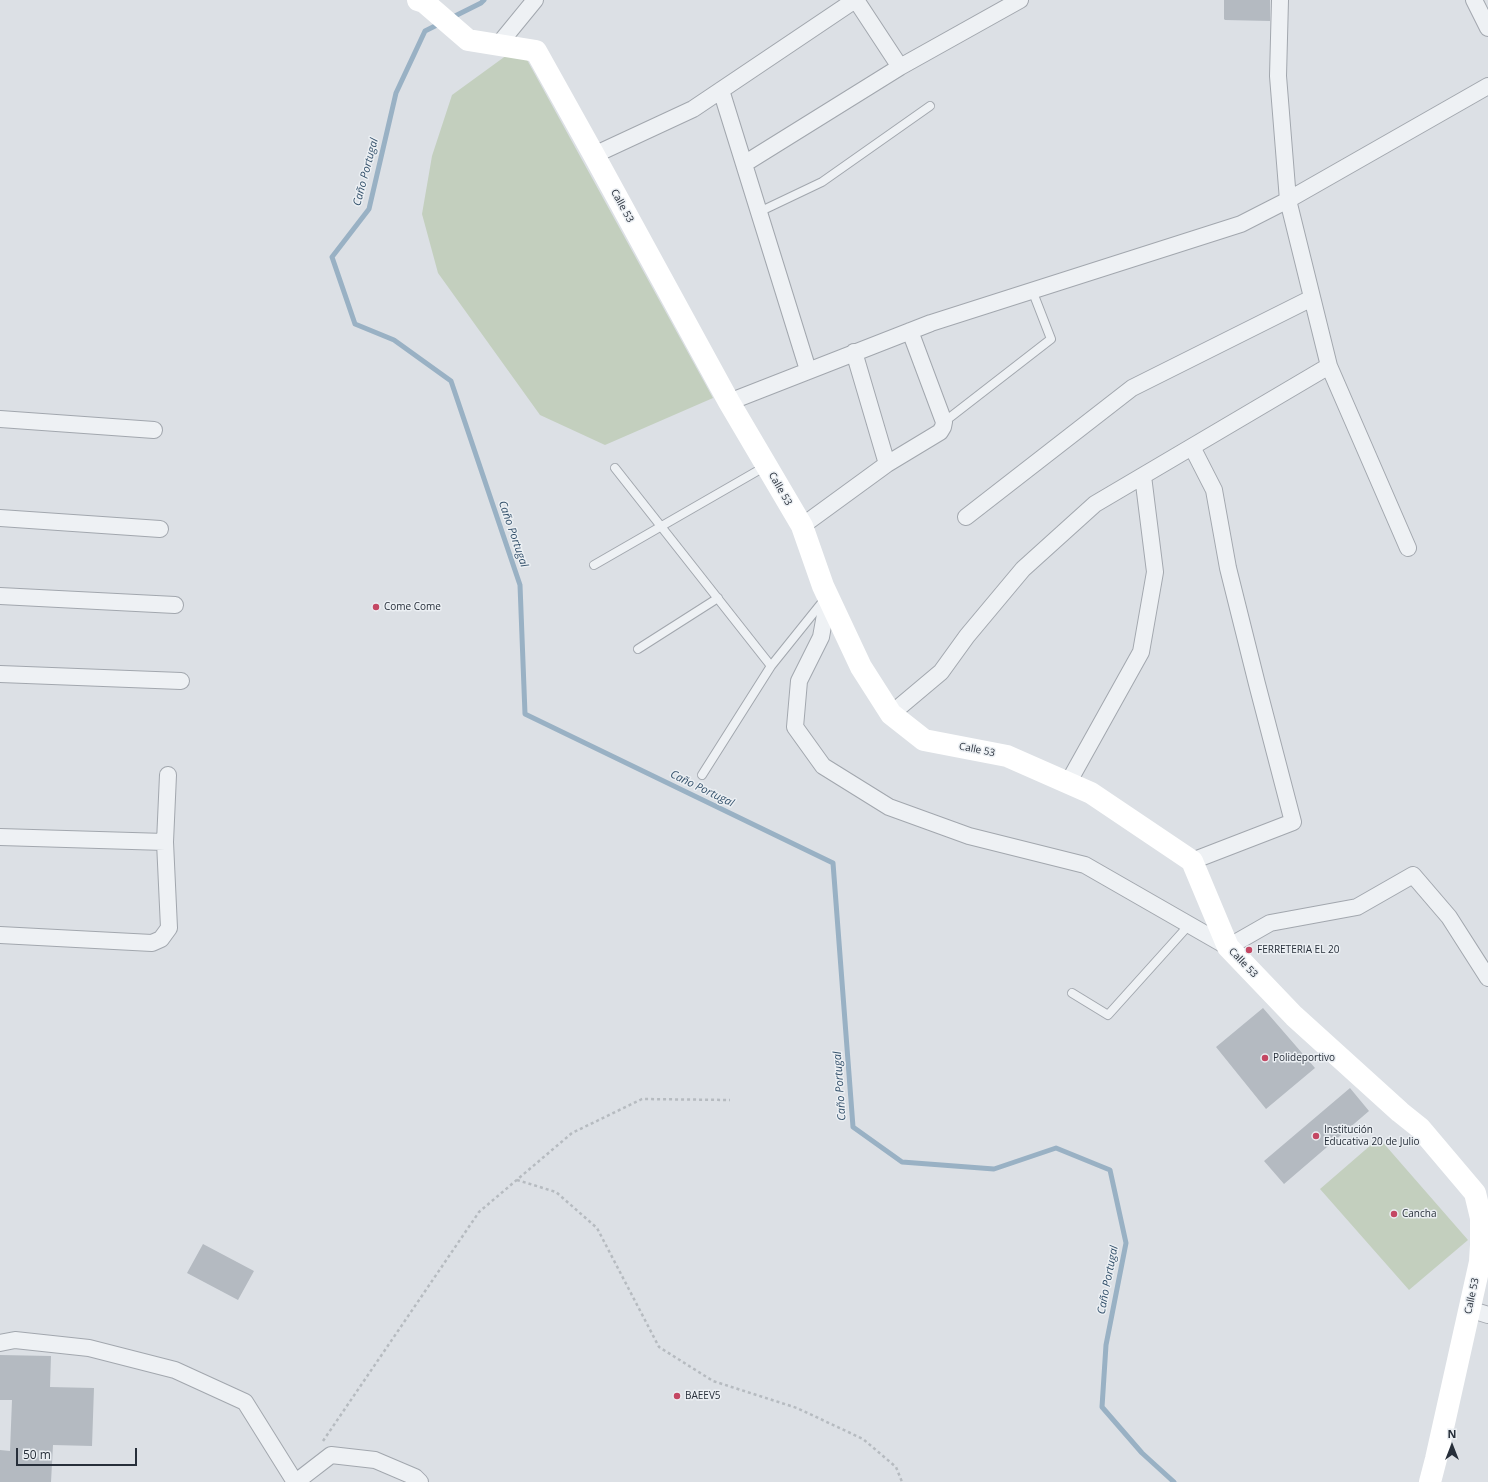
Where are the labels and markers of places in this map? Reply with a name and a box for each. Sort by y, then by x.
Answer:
place label: Come Come [384,601,441,613]
marker: Come Come [371,602,381,612]
place label: FERRETERIA EL 20 [1257,944,1339,956]
marker: FERRETERIA EL 20 [1244,945,1254,955]
place label: Polideportivo [1273,1052,1335,1064]
marker: Polideportivo [1260,1053,1270,1063]
place label: Institución Educativa 20 de Julio [1324,1124,1420,1148]
marker: Institución Educativa 20 de Julio [1311,1131,1321,1141]
place label: Cancha [1402,1208,1436,1220]
marker: Cancha [1389,1209,1399,1219]
place label: BAEEV5 [685,1390,721,1402]
marker: BAEEV5 [672,1391,682,1401]

